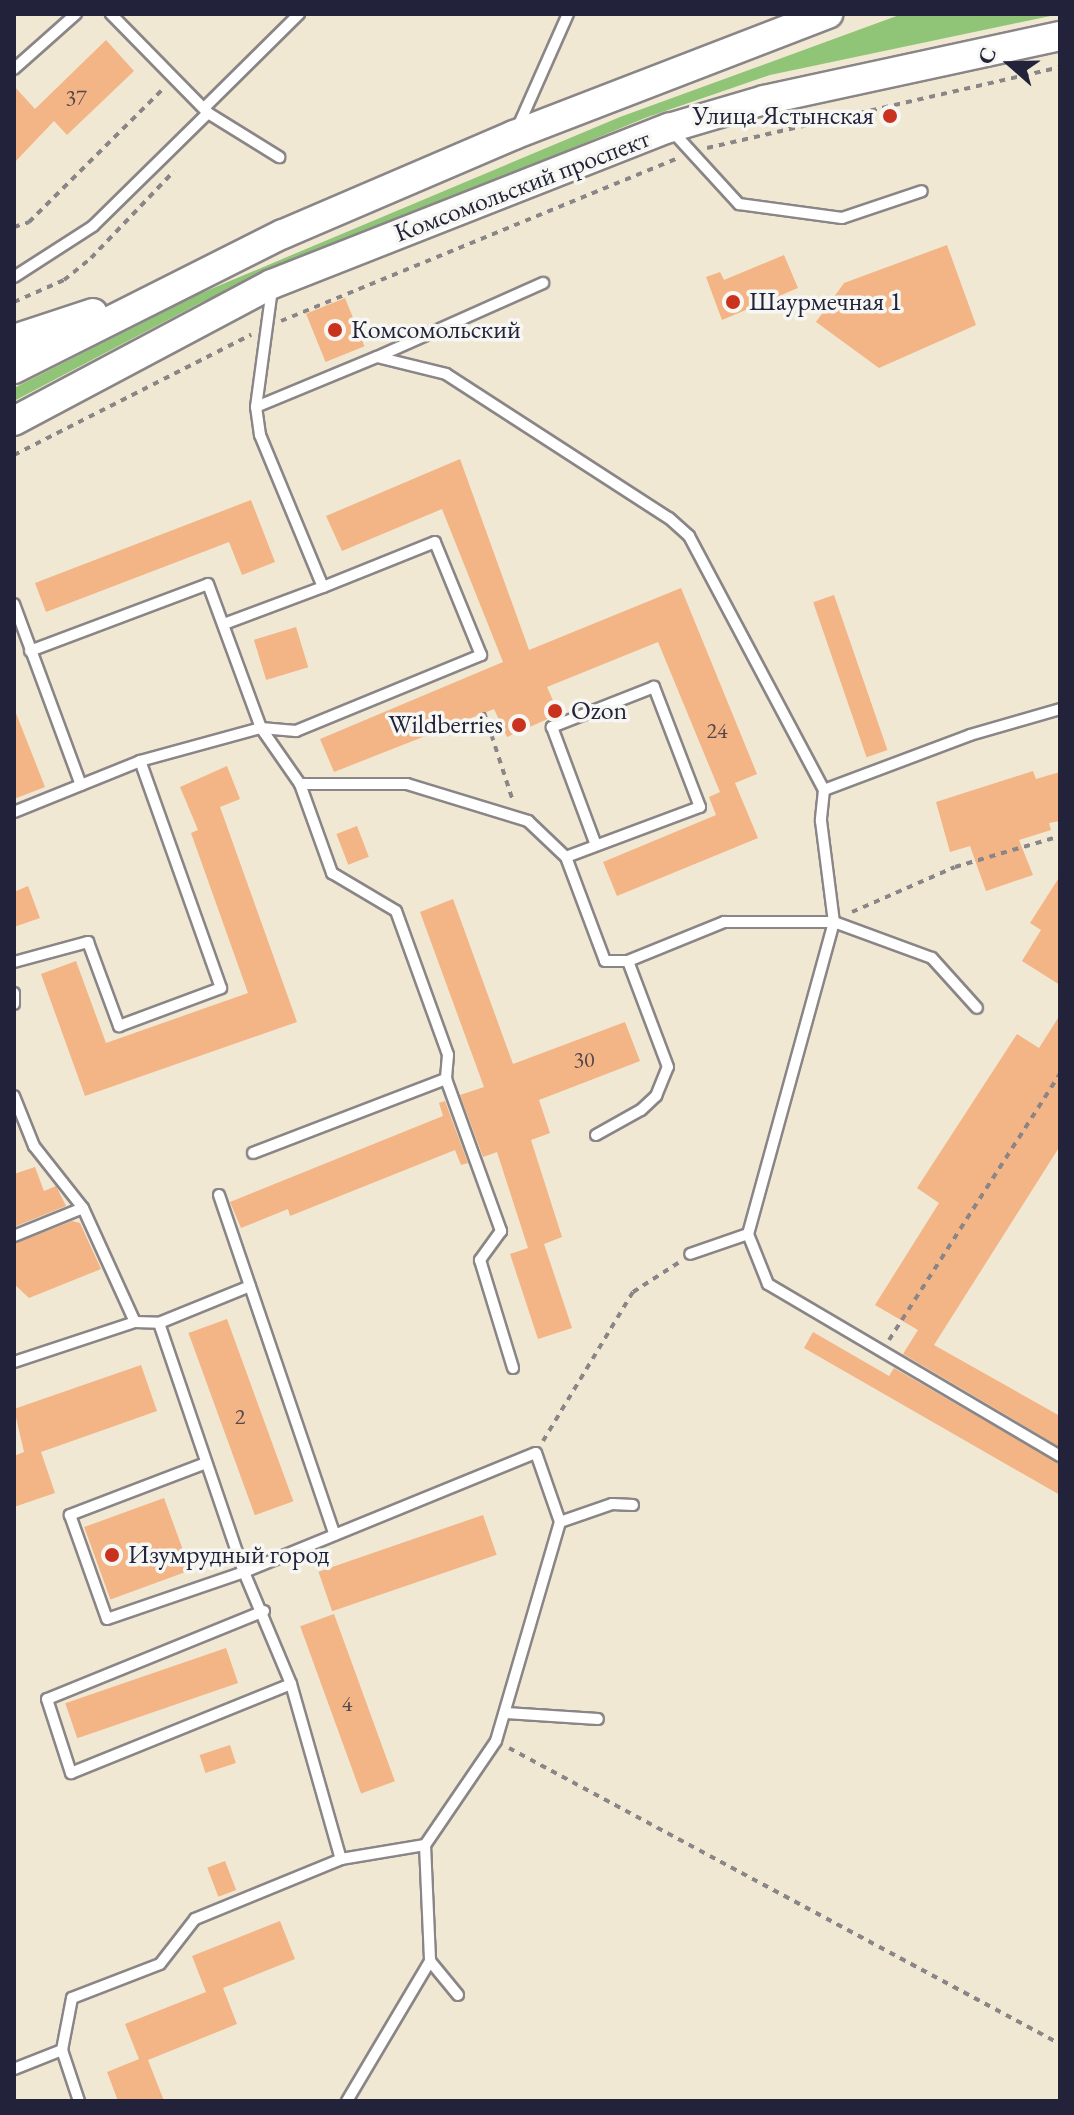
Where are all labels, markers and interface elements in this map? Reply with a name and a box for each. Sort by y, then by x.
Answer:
north arrow [970,24,1050,104]
text: С [971,43,1003,68]
house number: 37 [65,85,87,111]
place label: Улица Ястынская [693,100,874,132]
marker: Улица Ястынская [881,107,899,125]
street label: Комсомольский проспект [390,123,654,249]
place label: Шаурмечная 1 [749,286,902,318]
marker: Шаурмечная 1 [724,293,742,311]
place label: Комсомольский [351,314,521,346]
marker: Комсомольский [326,321,344,339]
place label: Ozon [571,695,627,727]
marker: Ozon [546,702,564,720]
place label: Wildberries [388,709,503,741]
marker: Wildberries [510,716,528,734]
house number: 24 [706,718,728,744]
house number: 30 [573,1047,595,1073]
house number: 2 [235,1404,245,1430]
place label: Изумрудный город [128,1539,329,1571]
marker: Изумрудный город [103,1546,121,1564]
house number: 4 [342,1691,352,1717]

